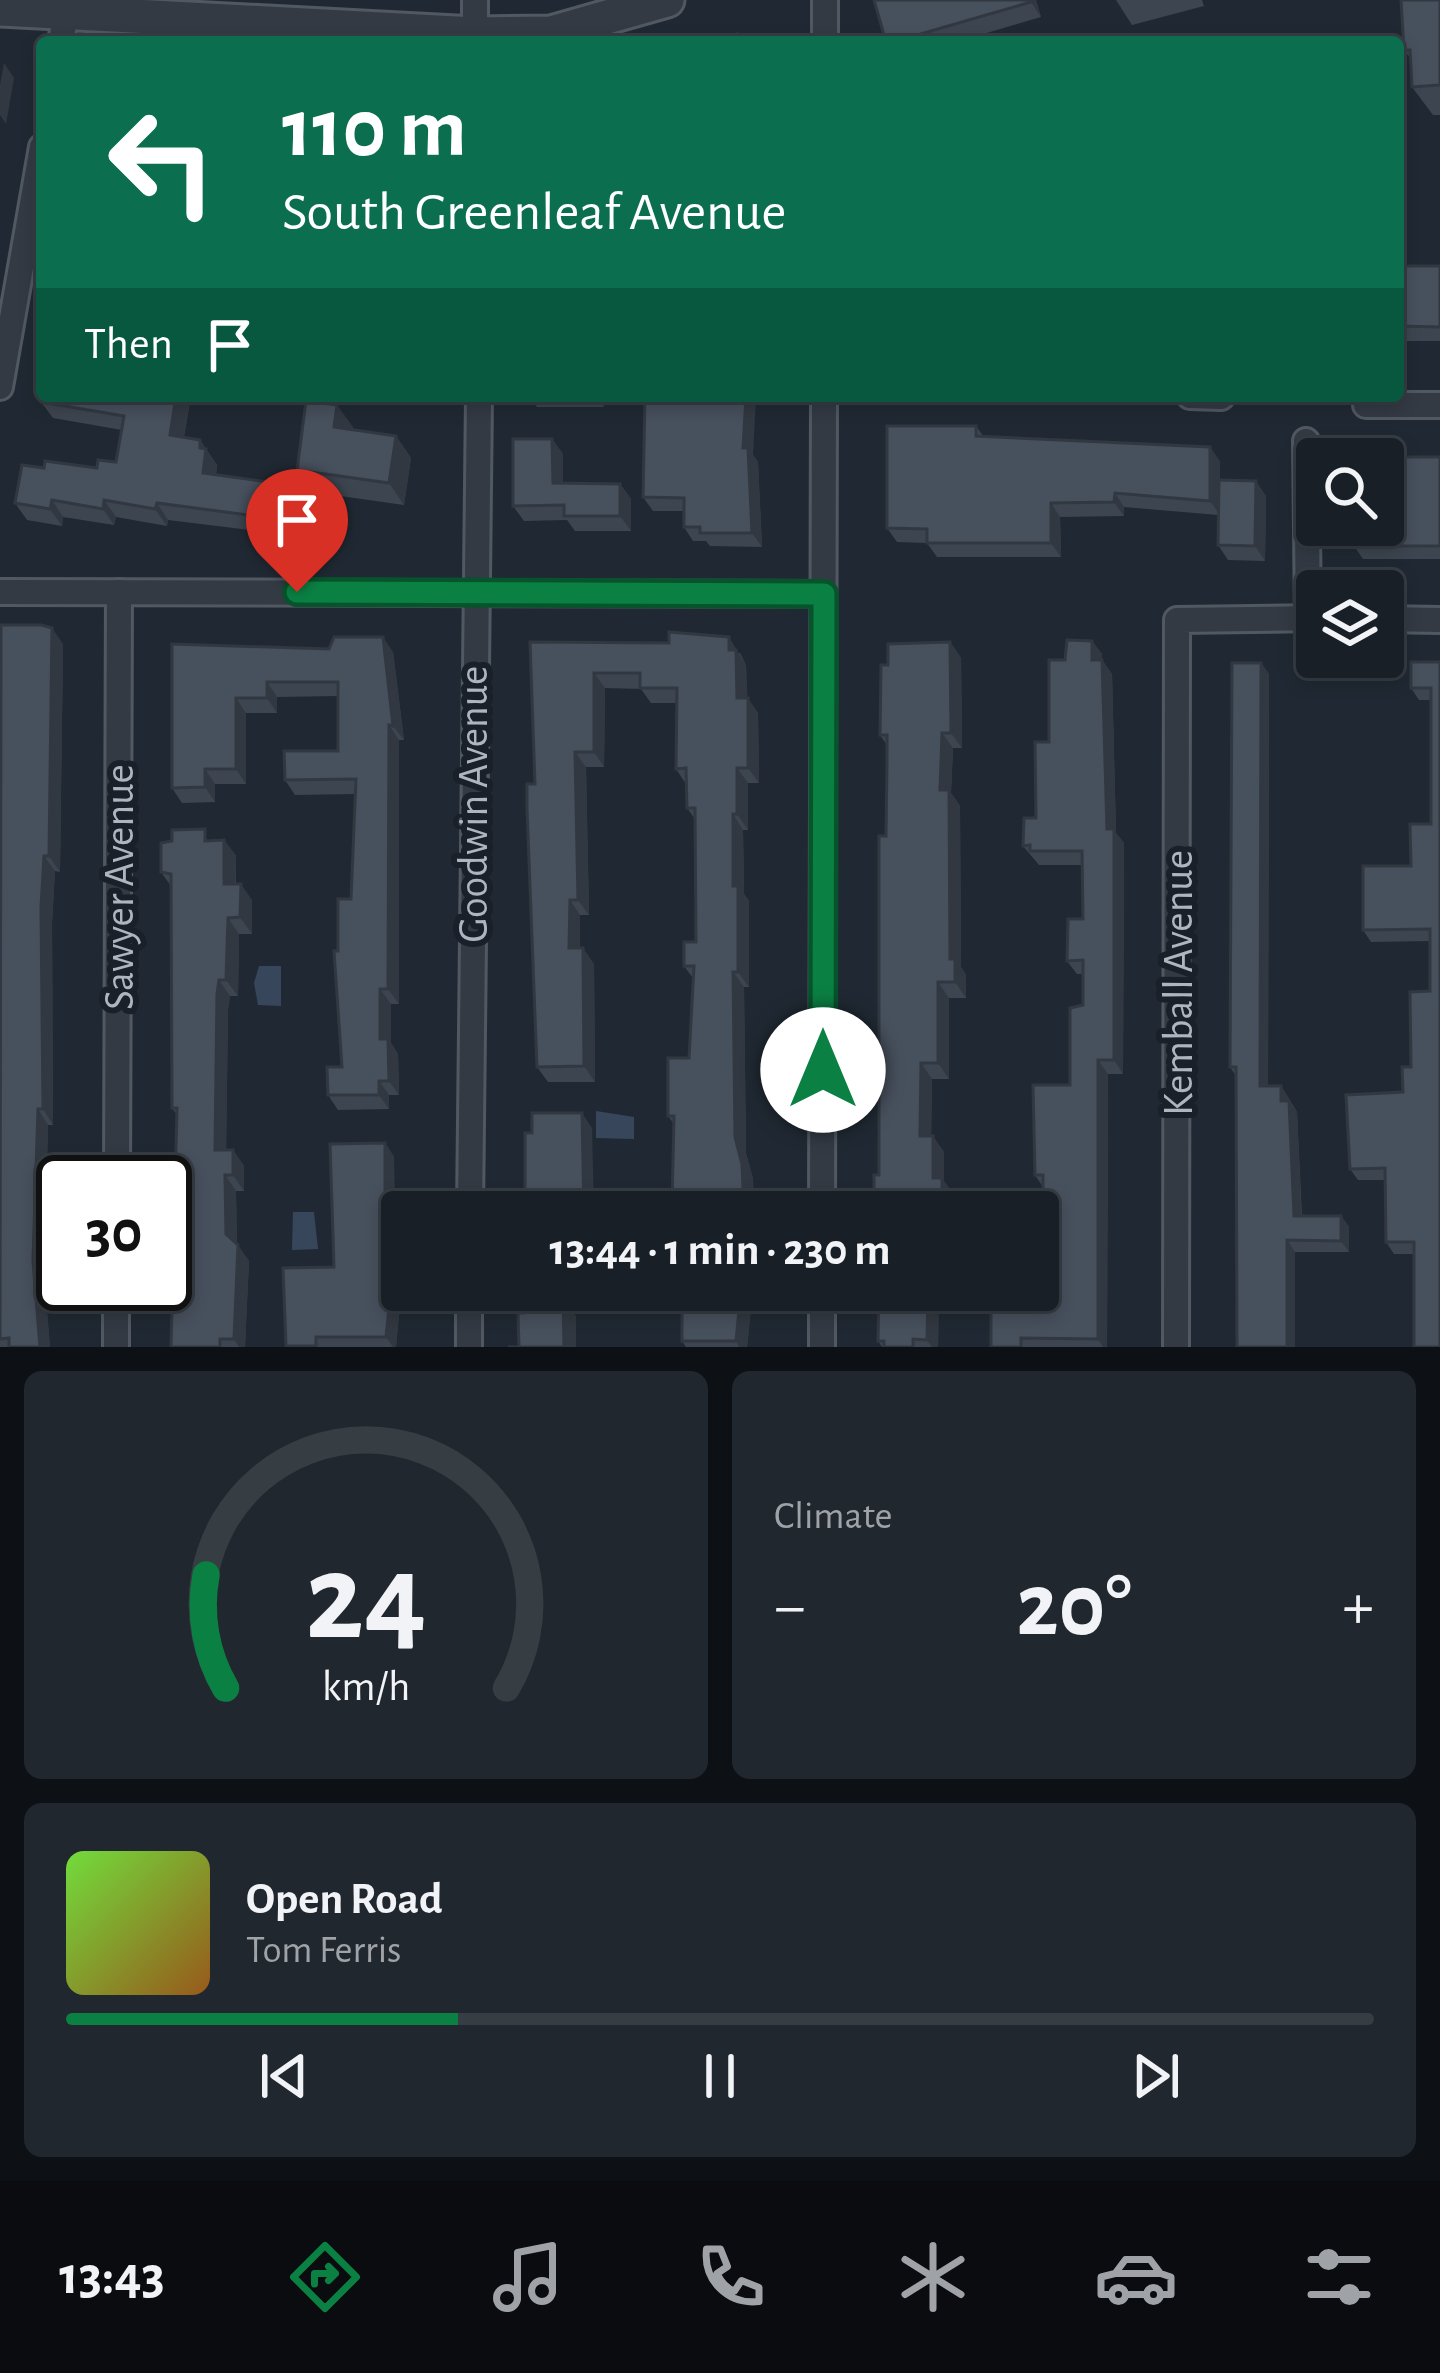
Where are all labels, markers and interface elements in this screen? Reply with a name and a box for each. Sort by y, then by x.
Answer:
icon: left [84,84,240,240]
text: 110 m [282,88,467,172]
text: South Greenleaf Avenue [282,186,786,240]
icon: arrive [197,312,263,378]
text: Then [84,322,173,367]
map controls [1296,438,1404,678]
button: search [1296,438,1404,546]
pin [246,469,348,592]
icon: arrive [264,487,330,553]
button: layers [1296,570,1404,678]
street label: Goodwin Avenue [453,666,495,942]
street label: Sawyer Avenue [99,764,141,1010]
street label: Kemball Avenue [1158,850,1200,1116]
position arrow [760,1007,886,1133]
speed limit sign: 30 [36,1155,192,1311]
text: 13:44 · 1 min · 230 m [550,1228,890,1273]
text: Climate [774,1497,892,1536]
text: 24 [305,1537,427,1662]
text: 20° [1016,1562,1132,1652]
text: − [774,1574,806,1640]
text: + [1342,1574,1374,1640]
text: km/h [322,1666,410,1709]
text: Open Road [246,1877,443,1922]
text: Tom Ferris [246,1931,402,1970]
icon: previous [251,2043,317,2109]
icon: pause [687,2043,753,2109]
icon: next [1123,2043,1189,2109]
icon: directions [283,2235,367,2319]
icon: music [486,2235,570,2319]
icon: phone [689,2235,773,2319]
icon: climate [891,2235,975,2319]
icon: car [1094,2235,1178,2319]
icon: filters [1297,2235,1381,2319]
text: 13:43 [59,2250,165,2304]

